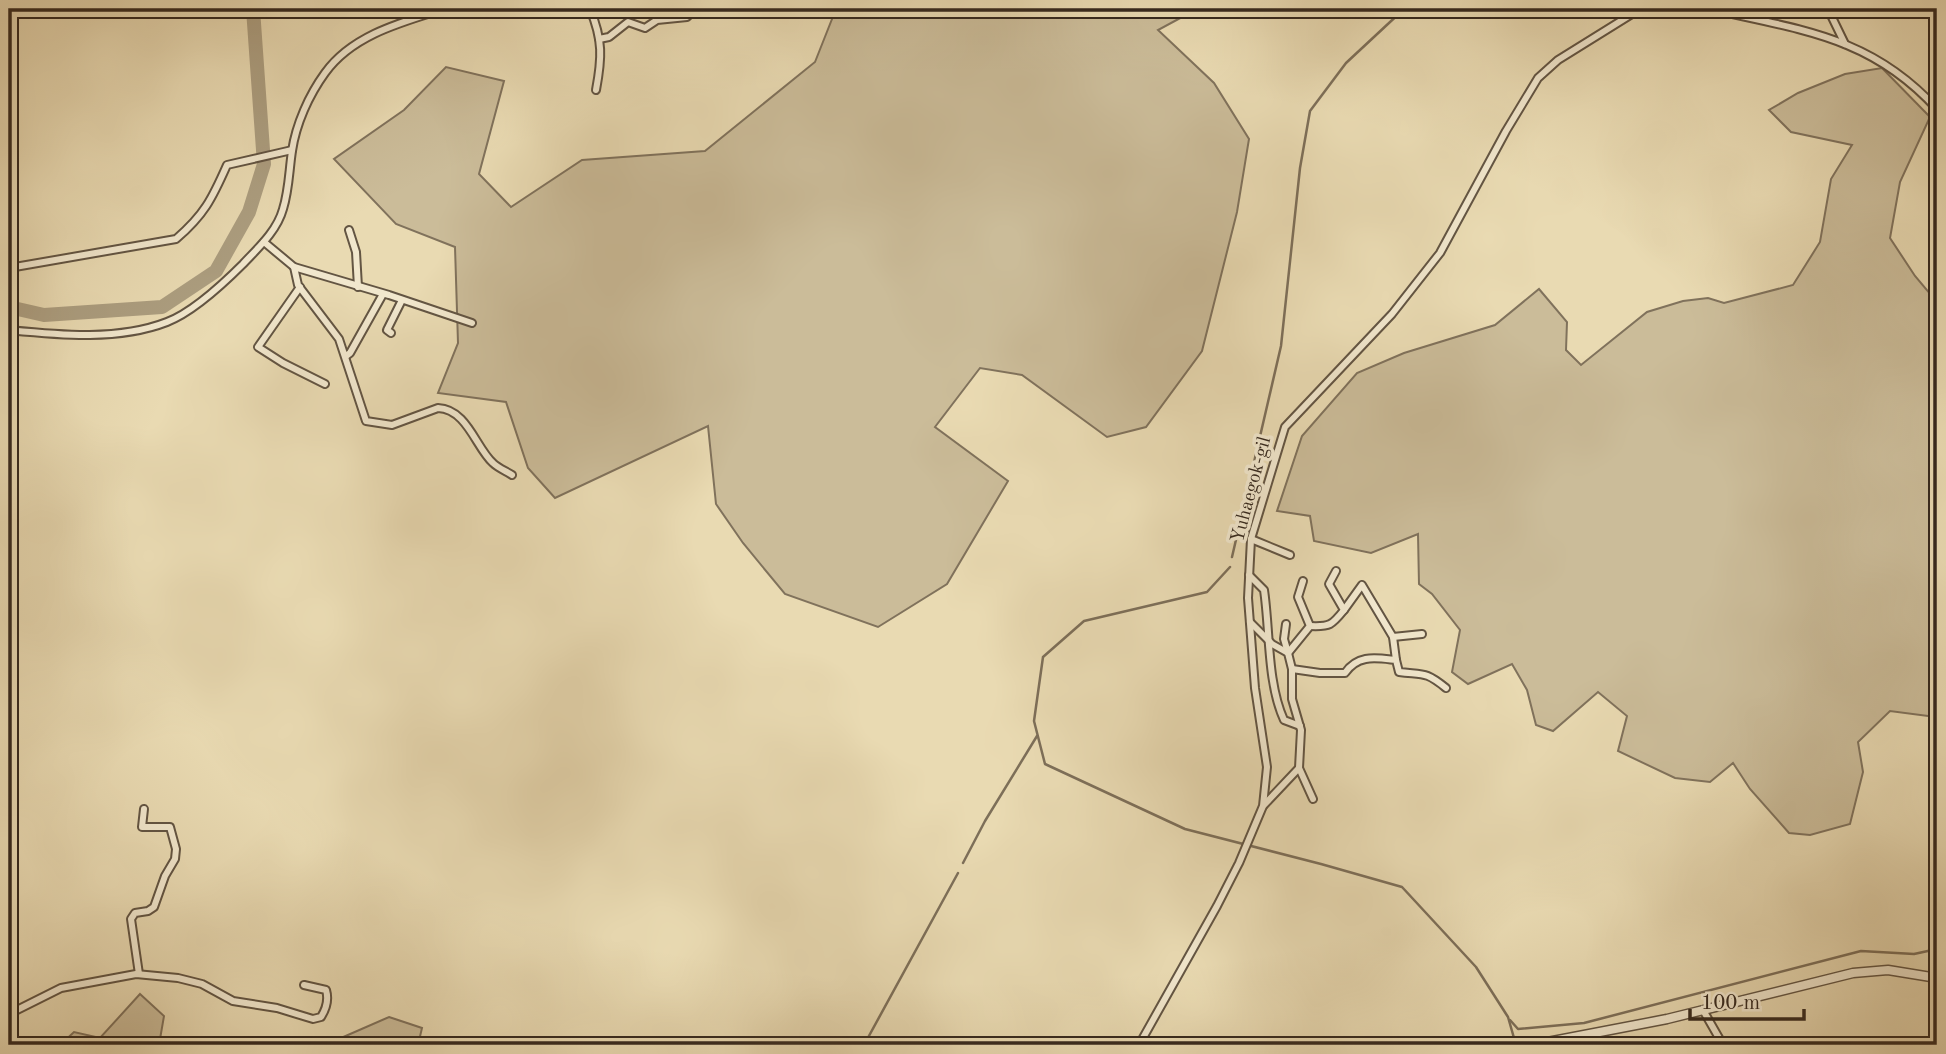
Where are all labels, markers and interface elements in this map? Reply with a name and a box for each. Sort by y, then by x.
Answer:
street label: Yuhaegok-gil [1229,435,1275,545]
scale bar [1690,977,1804,1021]
text: 100 m [1701,993,1760,1014]

